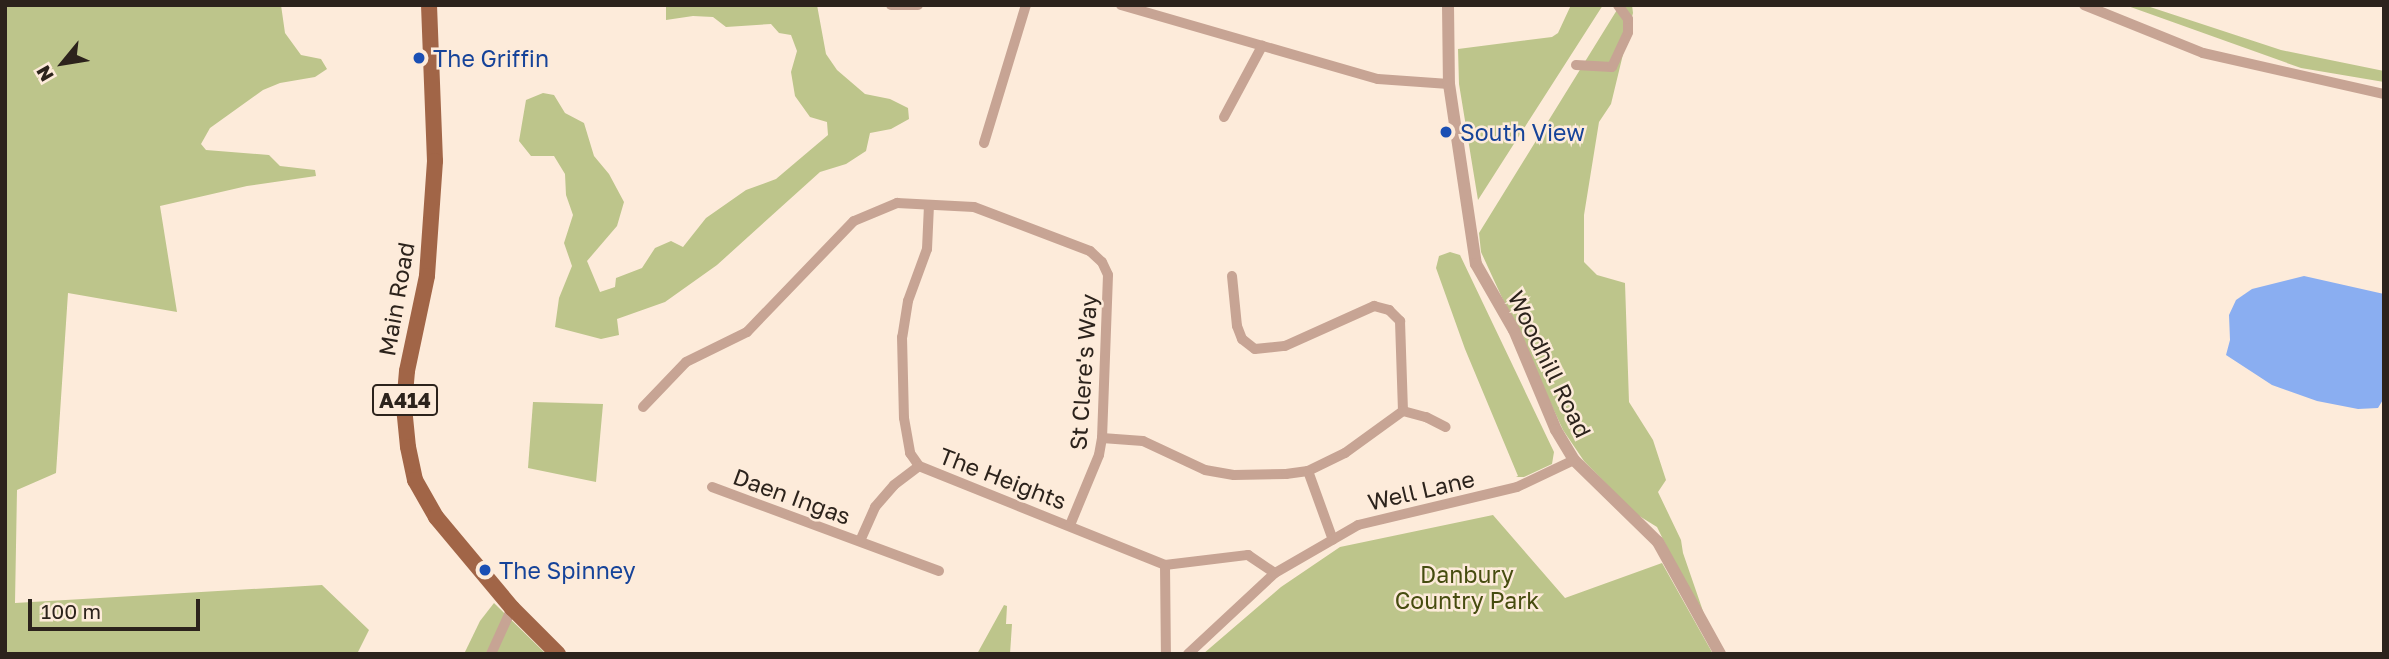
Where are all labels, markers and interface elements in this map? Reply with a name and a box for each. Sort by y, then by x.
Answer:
north arrow [28,28,98,98]
place label: The Griffin [433,44,549,72]
marker: The Griffin [411,50,427,66]
text: N [31,62,58,86]
place label: South View [1460,118,1585,146]
marker: South View [1438,124,1454,140]
street label: Main Road [372,240,420,358]
street label: Woodhill Road [1503,286,1597,442]
street label: St Clere's Way [1064,293,1102,451]
road number: A414 [372,382,438,418]
street label: The Heights [936,441,1070,515]
street label: Daen Ingas [729,462,855,530]
street label: Well Lane [1365,464,1477,516]
place label: The Spinney [499,556,636,584]
park label: Danbury Country Park [1395,560,1539,614]
marker: The Spinney [477,562,493,578]
scale bar [32,586,203,630]
text: 100 m [41,598,101,624]

